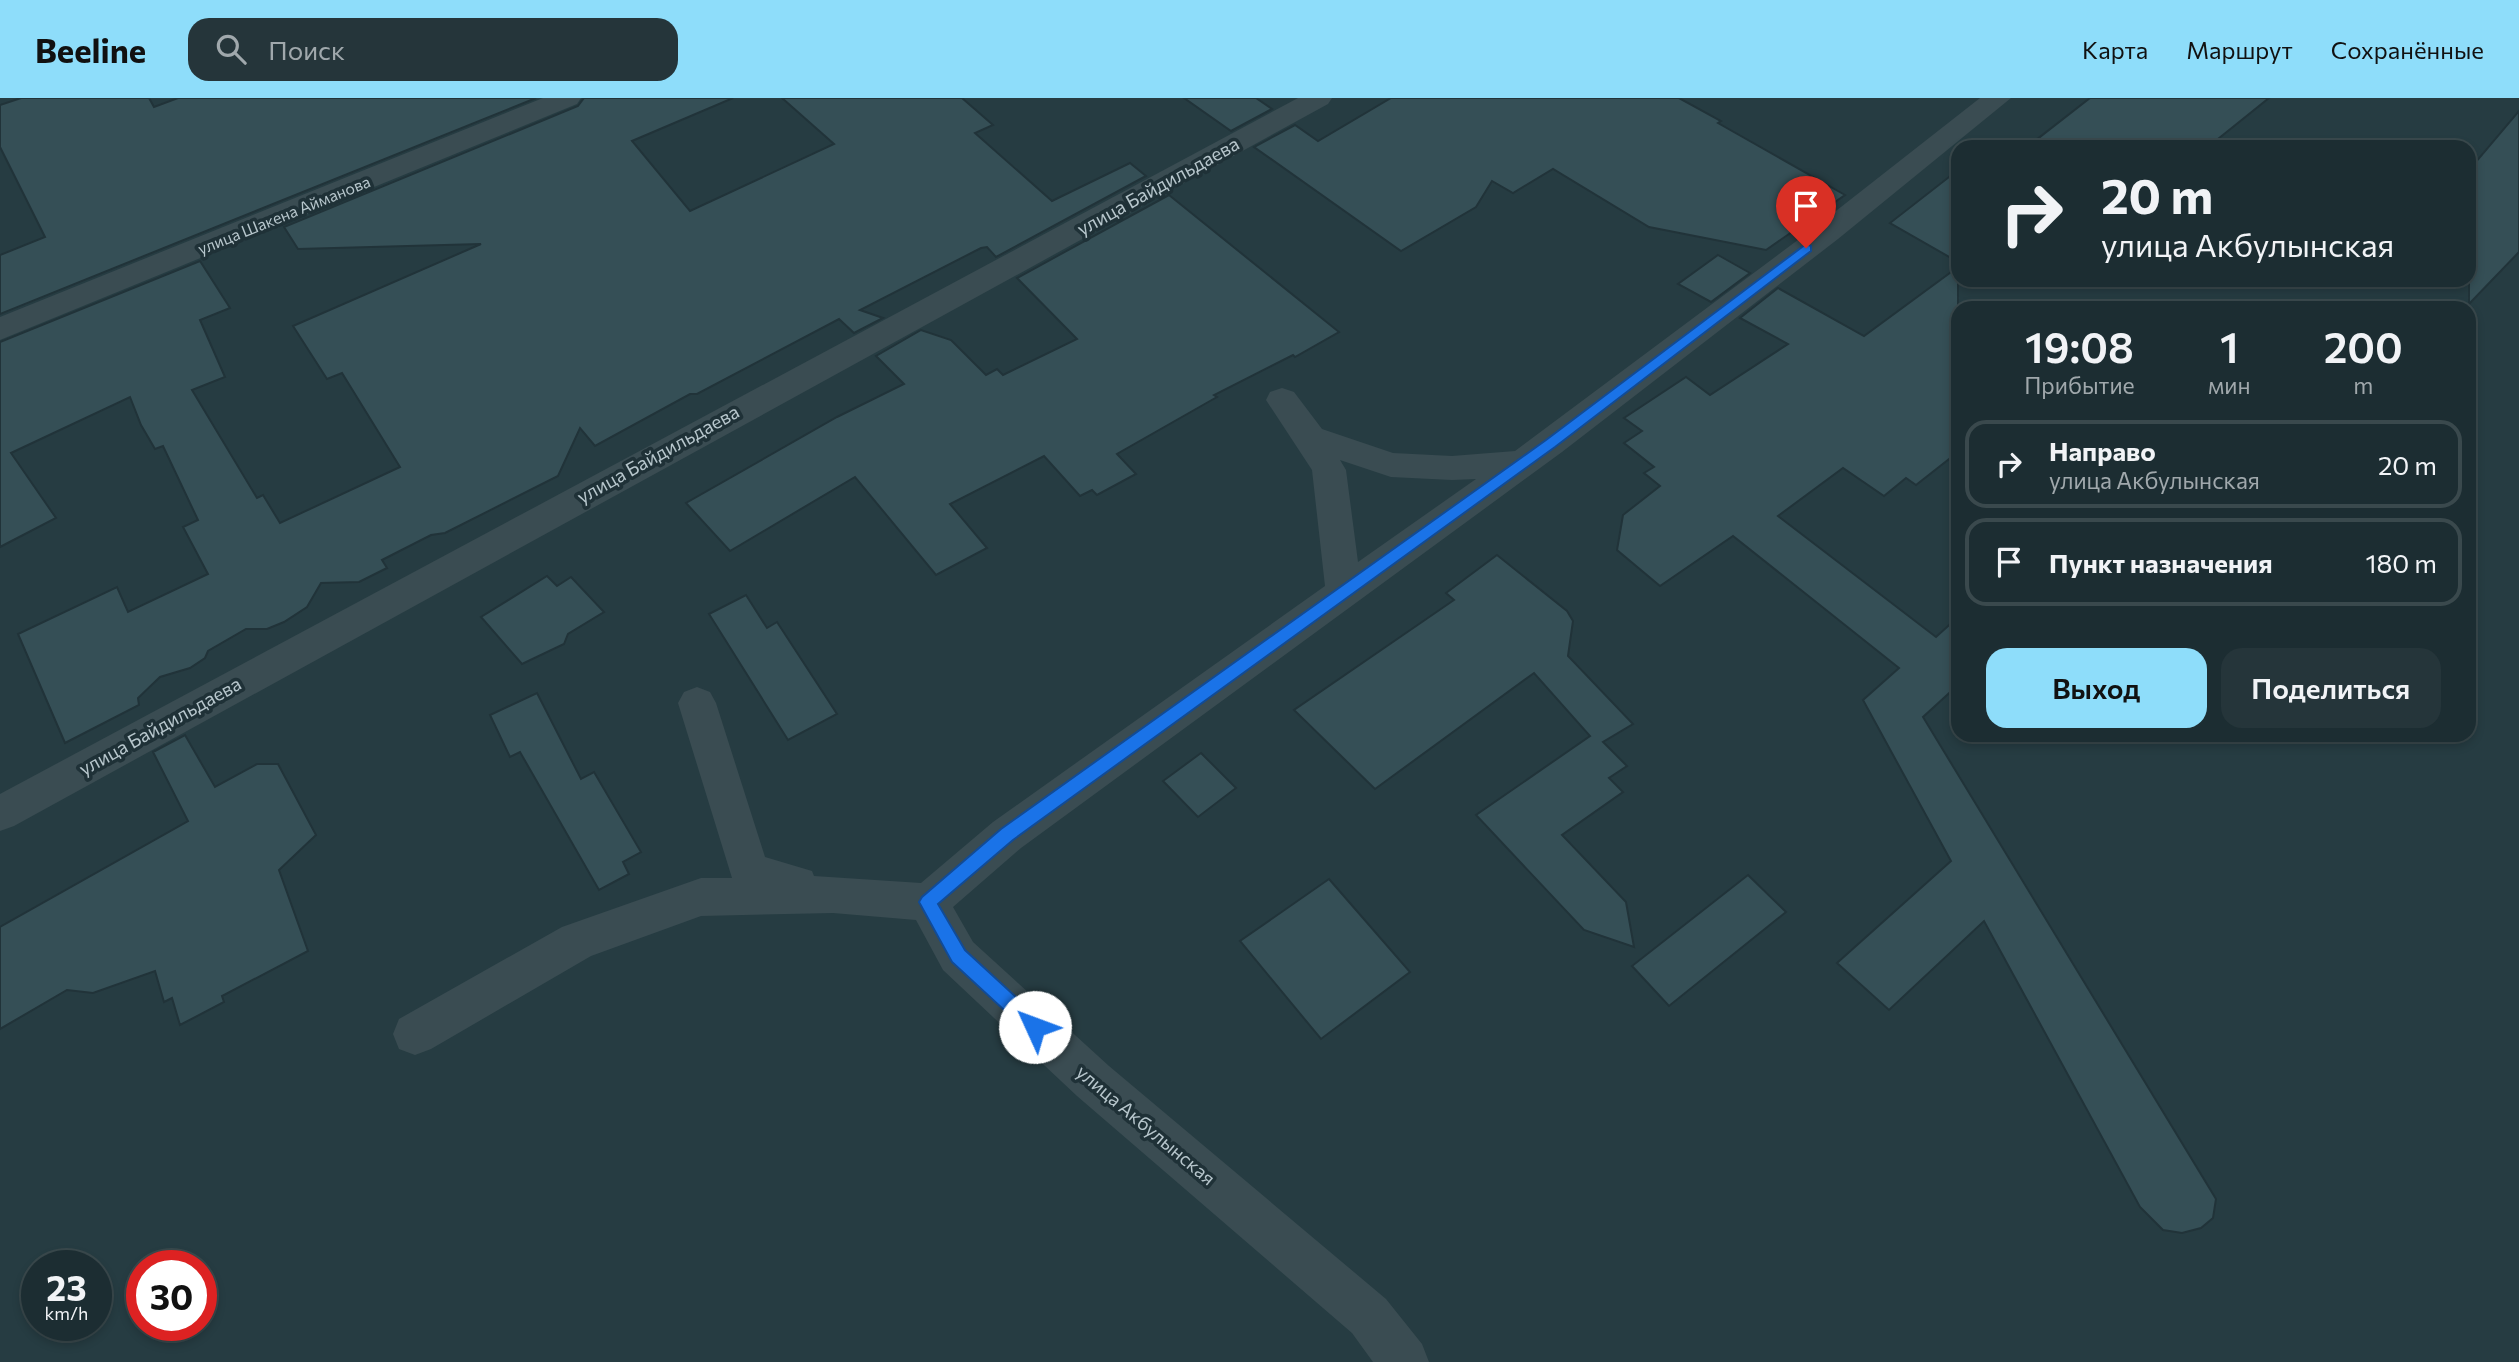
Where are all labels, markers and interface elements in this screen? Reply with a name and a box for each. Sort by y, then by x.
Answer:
search box [188,18,678,81]
text: Beeline [35,29,146,70]
icon: search [212,30,250,68]
text: Поиск [268,34,345,65]
text: Карта [2082,35,2148,64]
text: Маршрут [2186,35,2293,64]
text: Сохранённые [2331,35,2484,64]
street label: улица Байдильдаева [1073,131,1243,240]
text: 20 m [2101,164,2213,224]
icon: right [1986,168,2077,259]
street label: улица Шакена Айманова [195,171,373,258]
pin [1776,176,1836,248]
icon: arrive [1787,187,1825,225]
text: улица Акбулынская [2101,224,2394,264]
text: 19:08 [2025,320,2134,372]
text: 1 [2220,320,2239,372]
text: 200 [2324,320,2403,372]
text: Прибытие [2024,371,2135,399]
text: мин [2208,371,2251,399]
text: m [2353,371,2373,399]
street label: улица Байдильдаева [573,399,743,508]
text: Направо [2049,435,2156,466]
icon: right [1990,445,2028,483]
text: 20 m [2378,449,2437,480]
text: улица Акбулынская [2049,466,2260,494]
icon: arrive [1990,543,2028,581]
text: Пункт назначения [2049,547,2273,578]
text: 180 m [2365,547,2437,578]
button: Выход [1986,648,2207,728]
button: Поделиться [2221,648,2441,728]
street label: улица Байдильдаева [75,671,245,780]
position arrow [998,990,1072,1064]
street label: улица Акбулынская [1072,1060,1220,1189]
speed limit sign: 30 [126,1250,217,1341]
text: 23 [46,1265,87,1308]
text: km/h [45,1302,88,1324]

